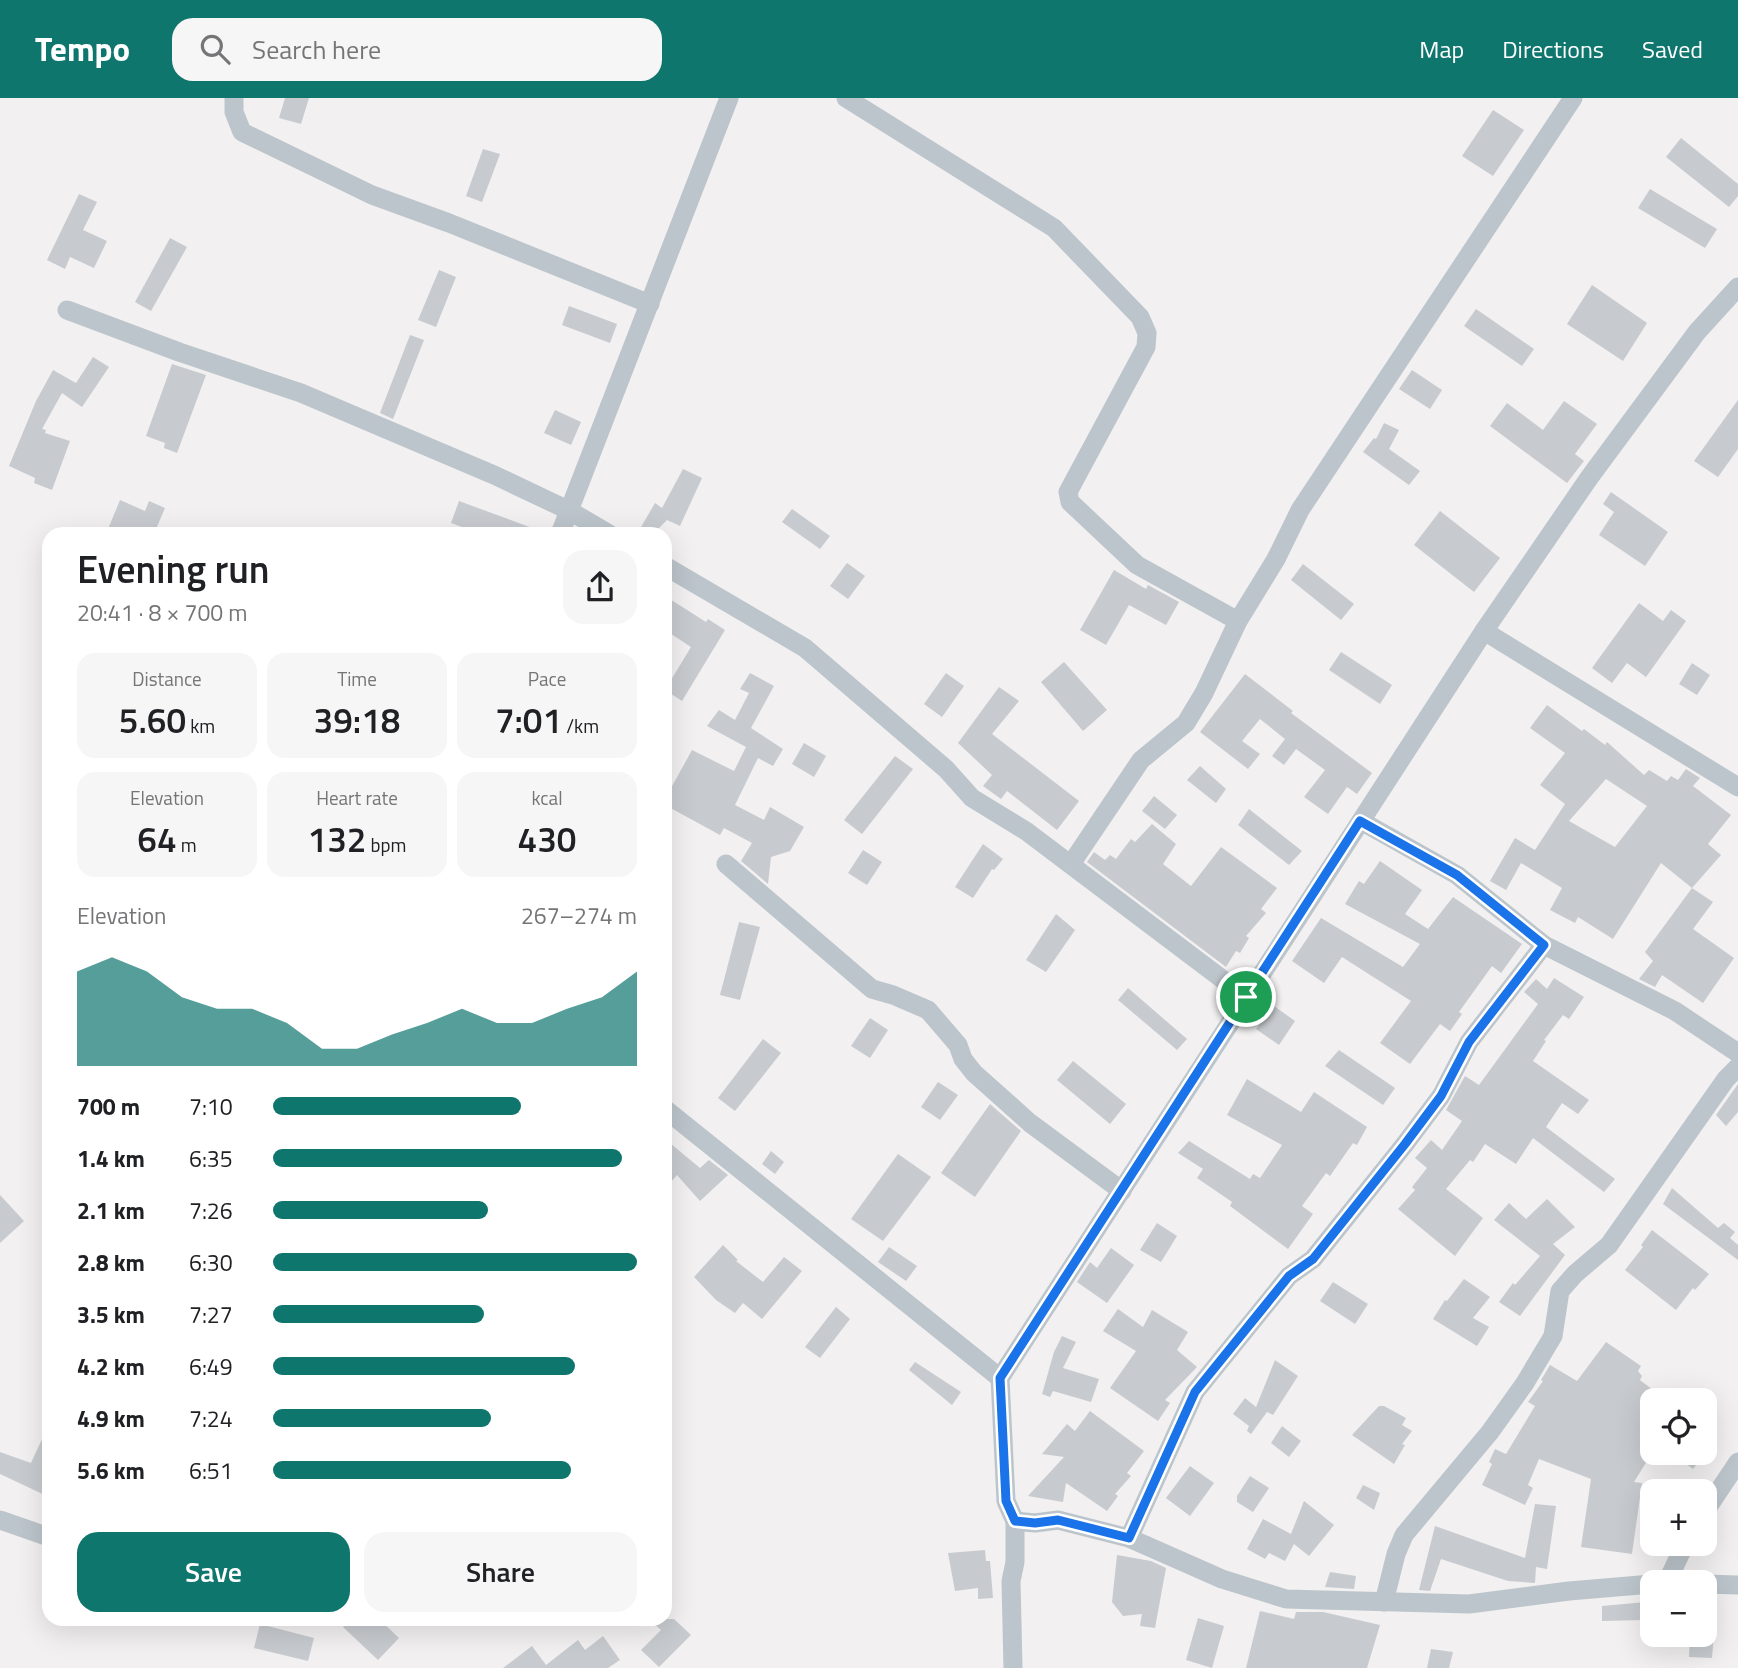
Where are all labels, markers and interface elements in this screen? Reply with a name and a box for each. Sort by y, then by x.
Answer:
search box [172,18,662,81]
text: Tempo [35,24,130,74]
icon: search [196,30,234,68]
text: Search here [252,30,381,69]
text: Map [1419,31,1464,67]
text: Directions [1502,31,1604,67]
text: Saved [1642,31,1703,67]
text: Evening run [77,540,270,598]
button: share [563,550,637,624]
text: 20:41 · 8 × 700 m [77,595,247,630]
text: Distance [132,664,202,693]
text: Time [337,664,377,693]
text: Pace [528,664,566,693]
text: 5.60 [119,693,186,747]
text: 39:18 [314,693,400,747]
text: 7:01 [495,693,562,747]
text: km [186,711,215,740]
text: /km [562,711,599,740]
text: Elevation [130,783,204,812]
text: Heart rate [316,783,398,812]
text: kcal [531,783,563,812]
text: 64 [137,812,177,866]
text: 132 [308,812,366,866]
text: 430 [518,812,576,866]
text: m [177,830,197,859]
text: bpm [366,830,406,859]
text: Elevation [77,898,166,933]
text: 267–274 m [521,898,637,933]
pin [1216,967,1276,1027]
icon: arrive [1227,978,1265,1016]
text: 700 m [77,1089,140,1124]
text: 7:10 [189,1089,233,1124]
text: 1.4 km [77,1141,145,1176]
text: 6:35 [189,1141,233,1176]
text: 2.1 km [77,1193,145,1228]
text: 7:26 [189,1193,233,1228]
text: 2.8 km [77,1245,145,1280]
text: 6:30 [189,1245,233,1280]
text: 3.5 km [77,1297,145,1332]
text: 7:27 [189,1297,233,1332]
text: 4.2 km [77,1349,145,1384]
text: 6:49 [189,1349,233,1384]
map controls [1640,1388,1717,1647]
button: locate [1640,1388,1717,1465]
text: 4.9 km [77,1401,145,1436]
text: 7:24 [189,1401,233,1436]
text: 5.6 km [77,1453,145,1488]
text: 6:51 [189,1453,233,1488]
button: + [1640,1479,1717,1556]
button: Save [77,1532,350,1612]
button: Share [364,1532,637,1612]
button: − [1640,1570,1717,1647]

